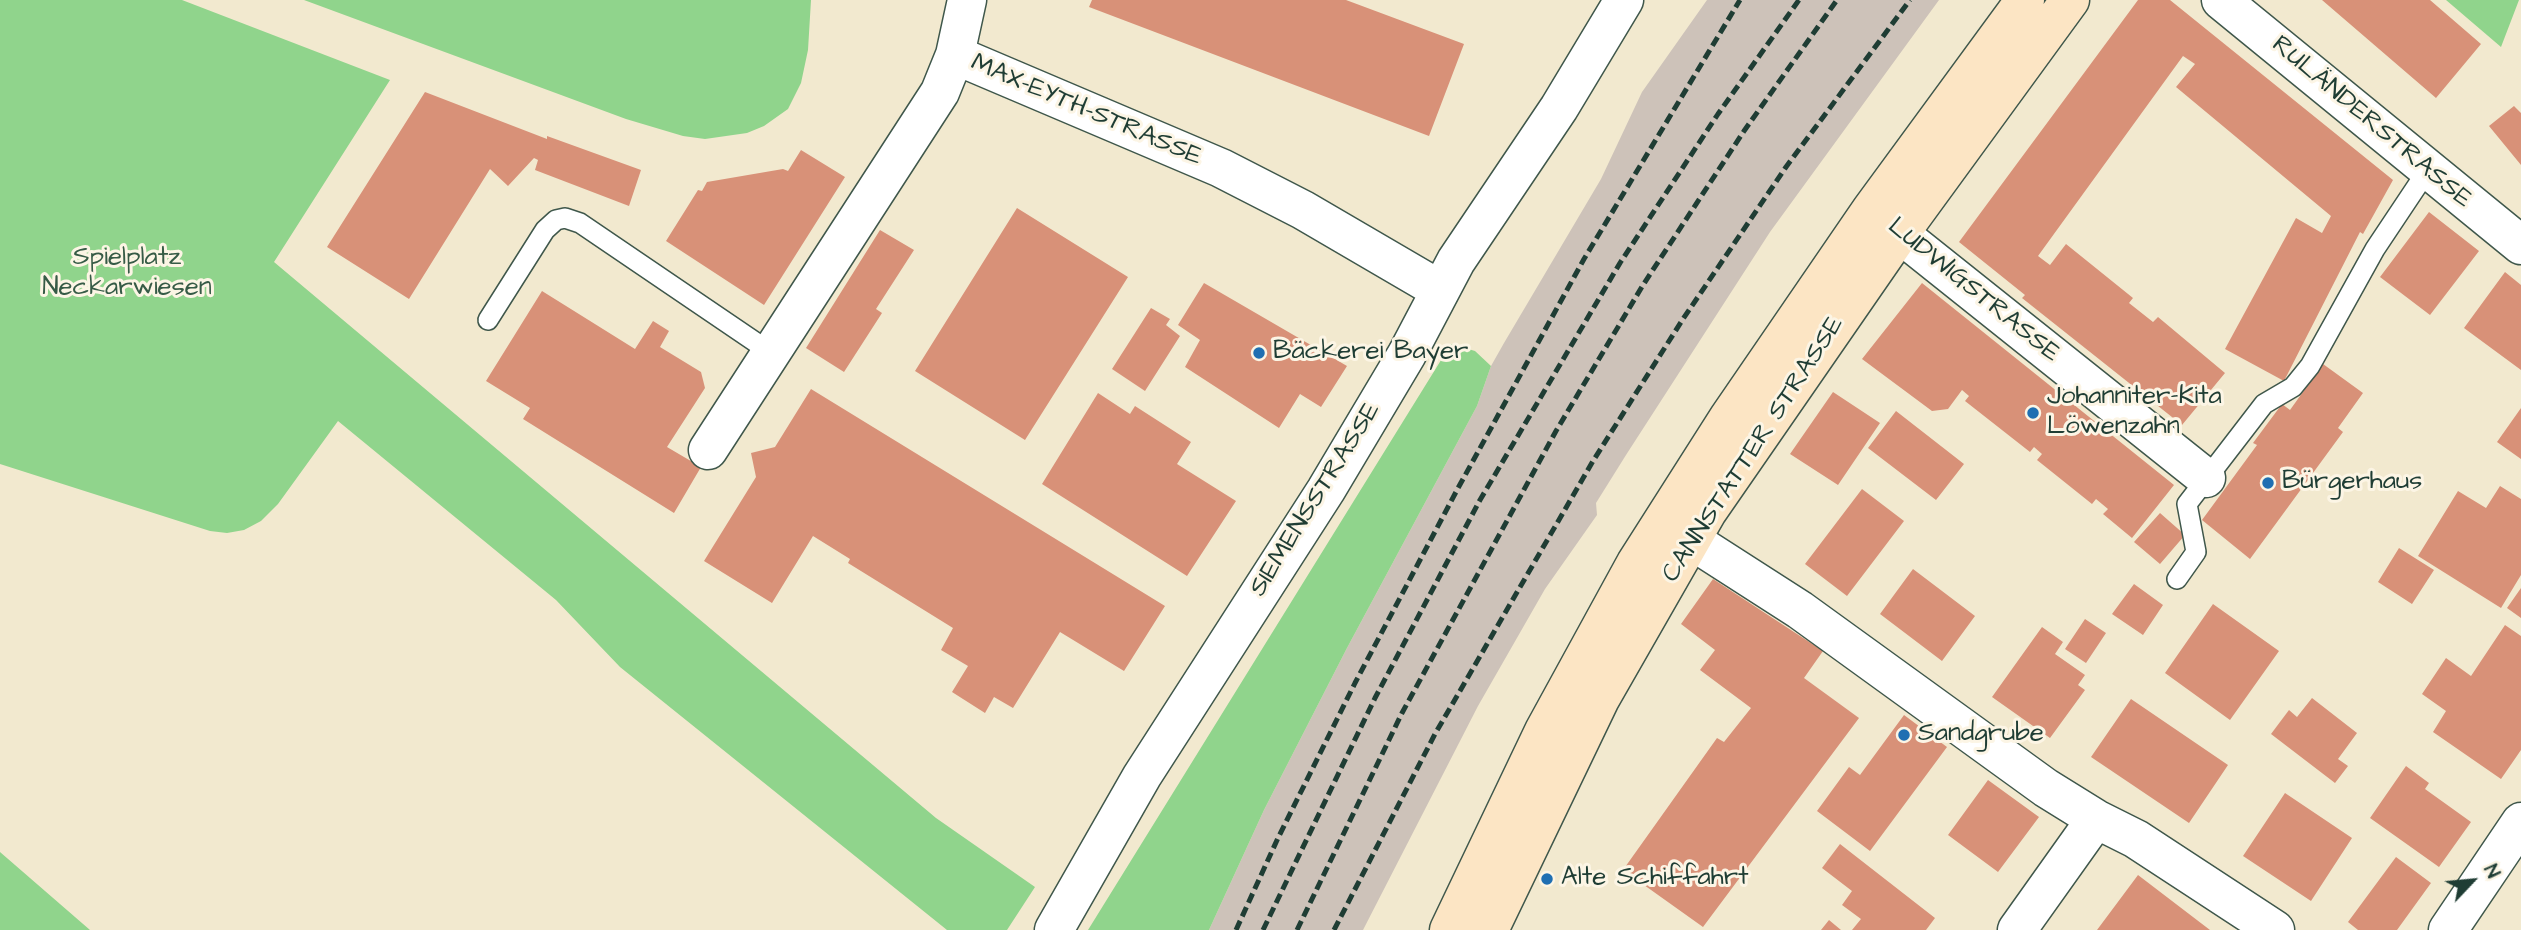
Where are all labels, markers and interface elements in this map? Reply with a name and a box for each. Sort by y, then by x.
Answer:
street label: RULÄNDERSTRASSE [2265,30,2477,216]
street label: MAX-EYTH-STRASSE [966,48,1206,174]
street label: LUDWIGSTRASSE [1881,212,2065,370]
park label: Spielplatz Neckarwiesen [42,243,212,304]
street label: CANNSTATTER STRASSE [1656,311,1852,589]
place label: Bäckerei Bayer [1273,337,1468,369]
marker: Bäckerei Bayer [1251,345,1267,361]
place label: Johanniter-Kita Löwenzahn [2047,382,2222,444]
street label: SIEMENSSTRASSE [1244,397,1388,603]
marker: Johanniter-Kita Löwenzahn [2025,405,2041,421]
place label: Bürgerhaus [2282,467,2422,499]
marker: Bürgerhaus [2260,475,2276,491]
place label: Sandgrube [1918,719,2044,751]
marker: Sandgrube [1896,727,1912,743]
north arrow [2437,846,2507,916]
text: N [2477,860,2506,883]
place label: Alte Schiffahrt [1561,863,1749,895]
marker: Alte Schiffahrt [1539,871,1555,887]

